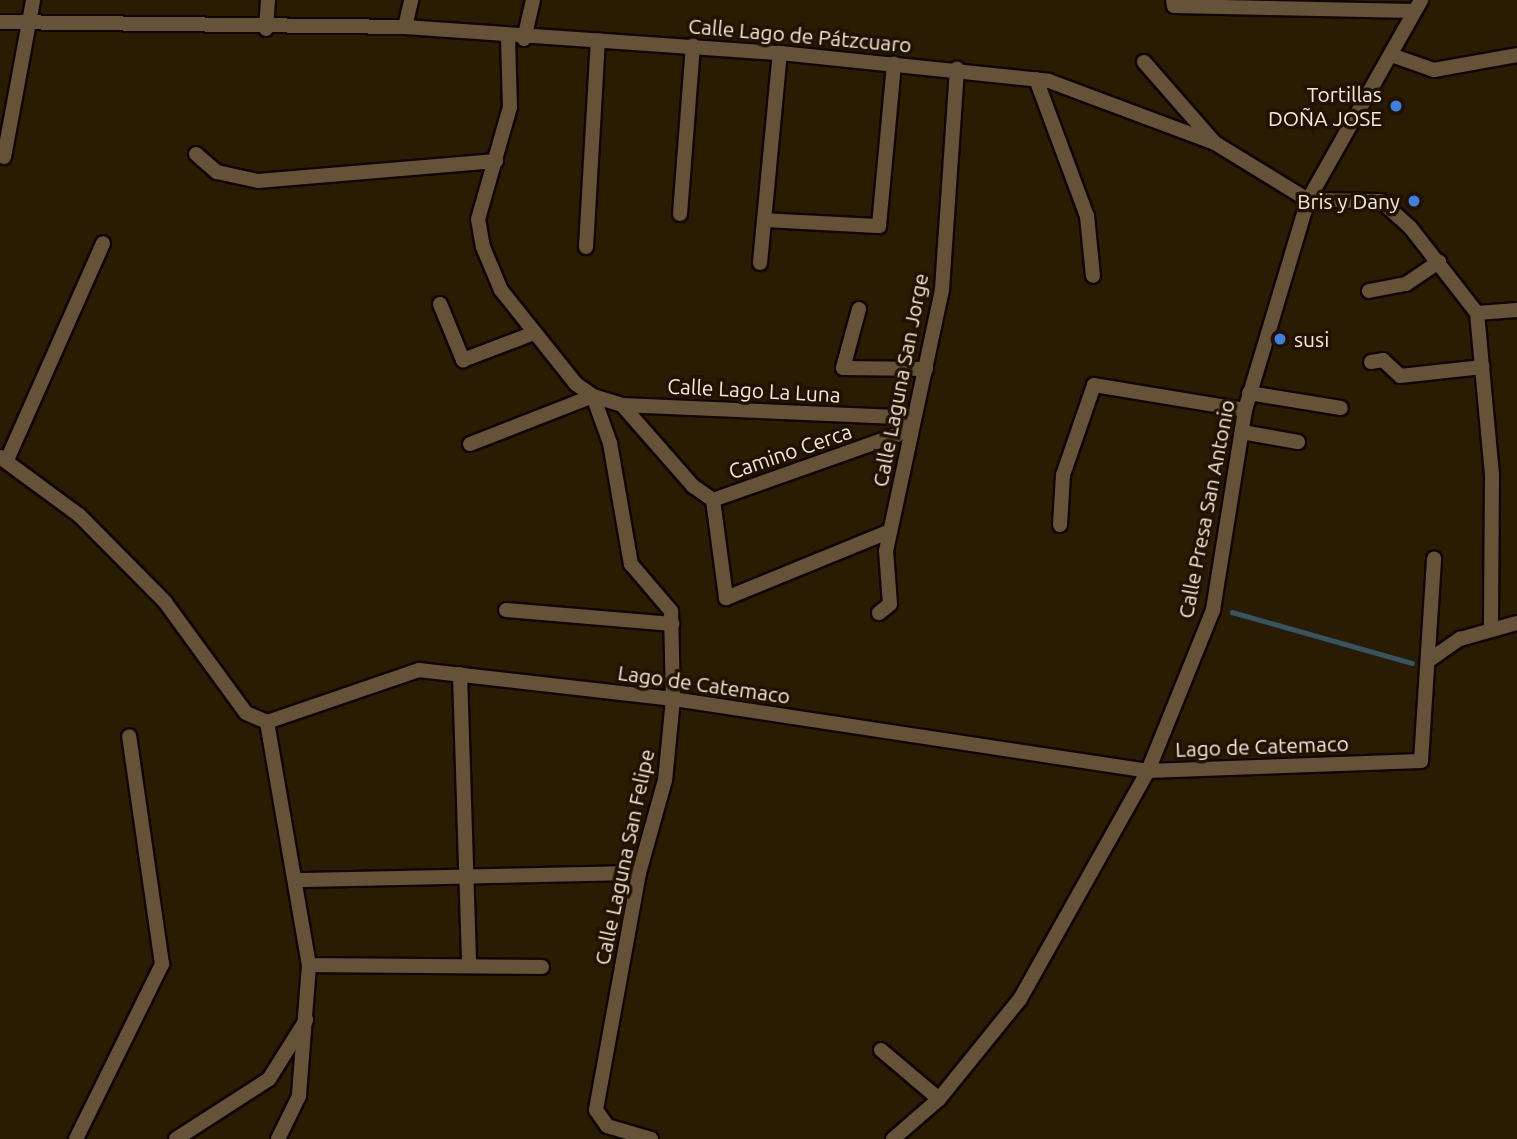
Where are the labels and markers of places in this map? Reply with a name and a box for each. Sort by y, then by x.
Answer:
place label: Tortillas DOÑA JOSE [1268,81,1382,131]
marker: Tortillas DOÑA JOSE [1388,98,1404,114]
place label: Bris y Dany [1297,188,1400,214]
marker: Bris y Dany [1406,193,1422,209]
place label: susi [1294,326,1329,352]
marker: susi [1272,331,1288,347]

